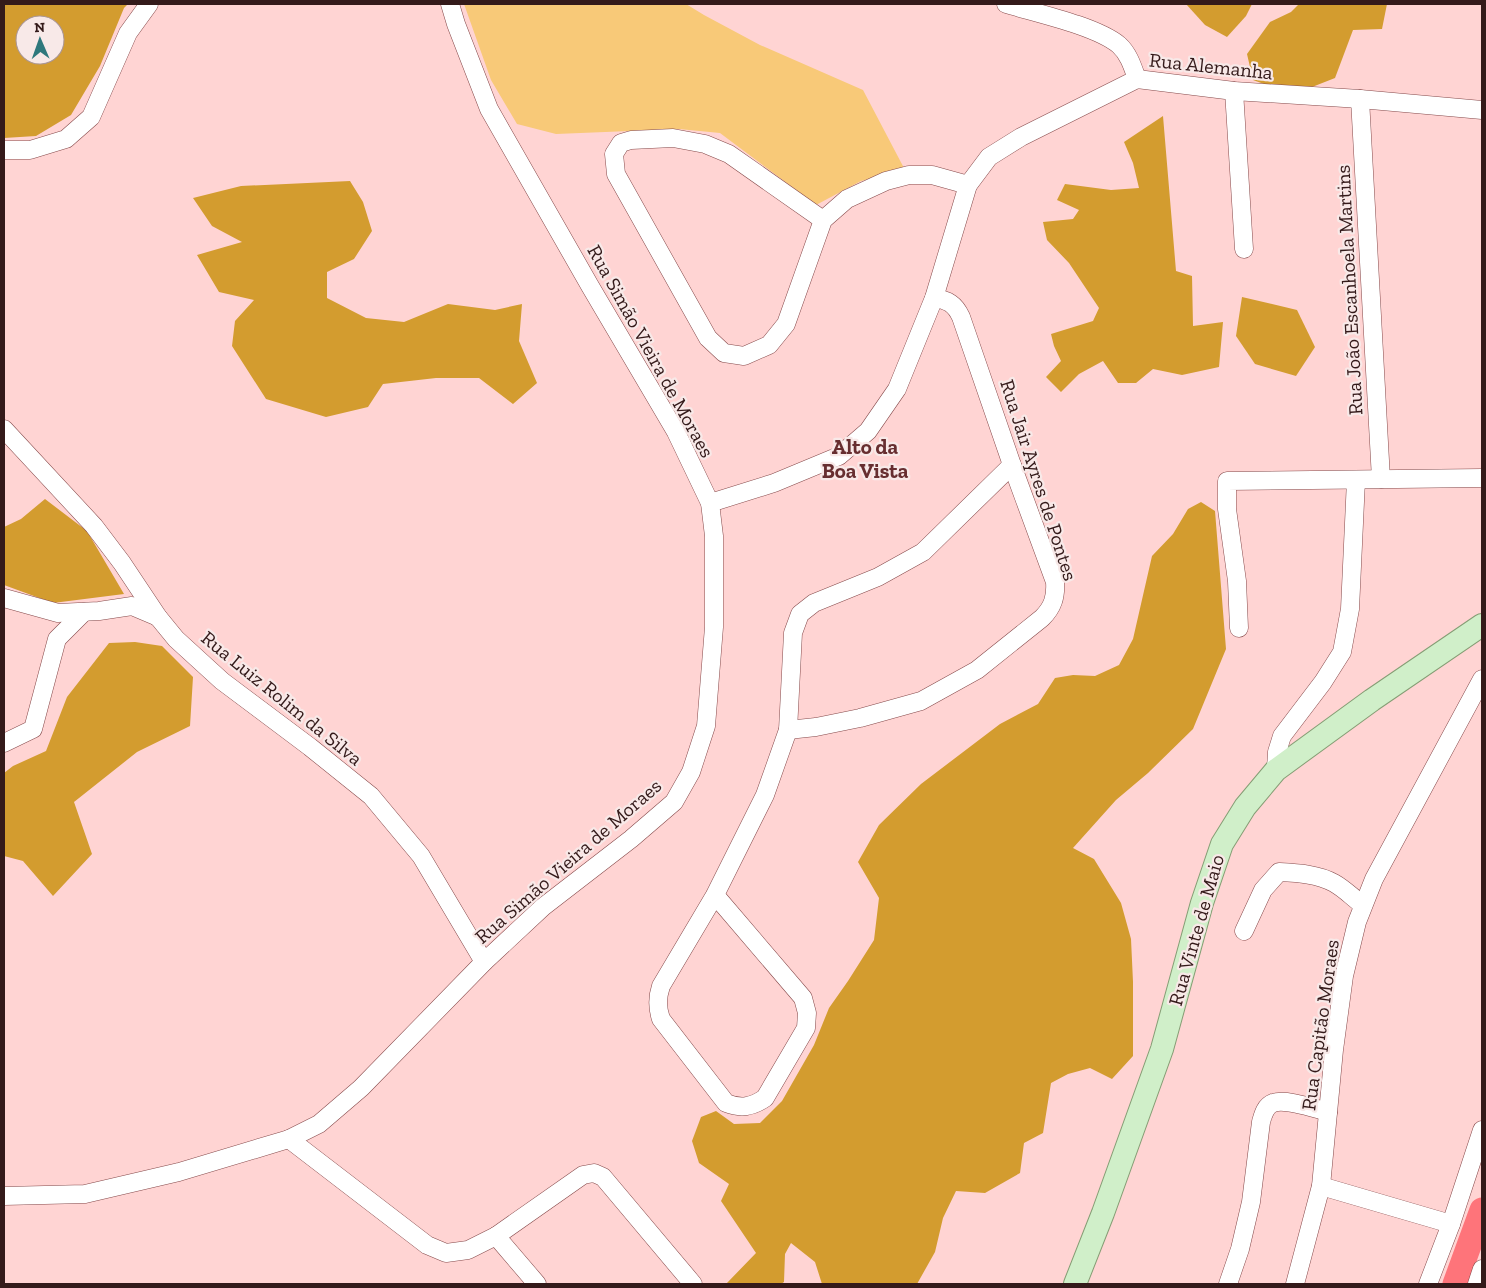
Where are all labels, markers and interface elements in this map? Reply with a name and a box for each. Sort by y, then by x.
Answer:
north arrow [15,15,65,65]
text: N [34,19,46,36]
street label: Rua Alemanha [1148,48,1274,84]
street label: Rua João Escanhoela Martins [1330,164,1368,416]
street label: Rua Simão Vieira de Moraes [582,240,720,462]
street label: Rua Jair Ayres de Pontes [995,376,1083,584]
district label: Alto da Boa Vista [822,434,909,483]
street label: Rua Luiz Rolim da Silva [197,626,368,771]
street label: Rua Simão Vieira de Moraes [470,773,666,949]
street label: Rua Vinte de Maio [1163,852,1229,1008]
street label: Rua Capitão Moraes [1296,938,1344,1112]

